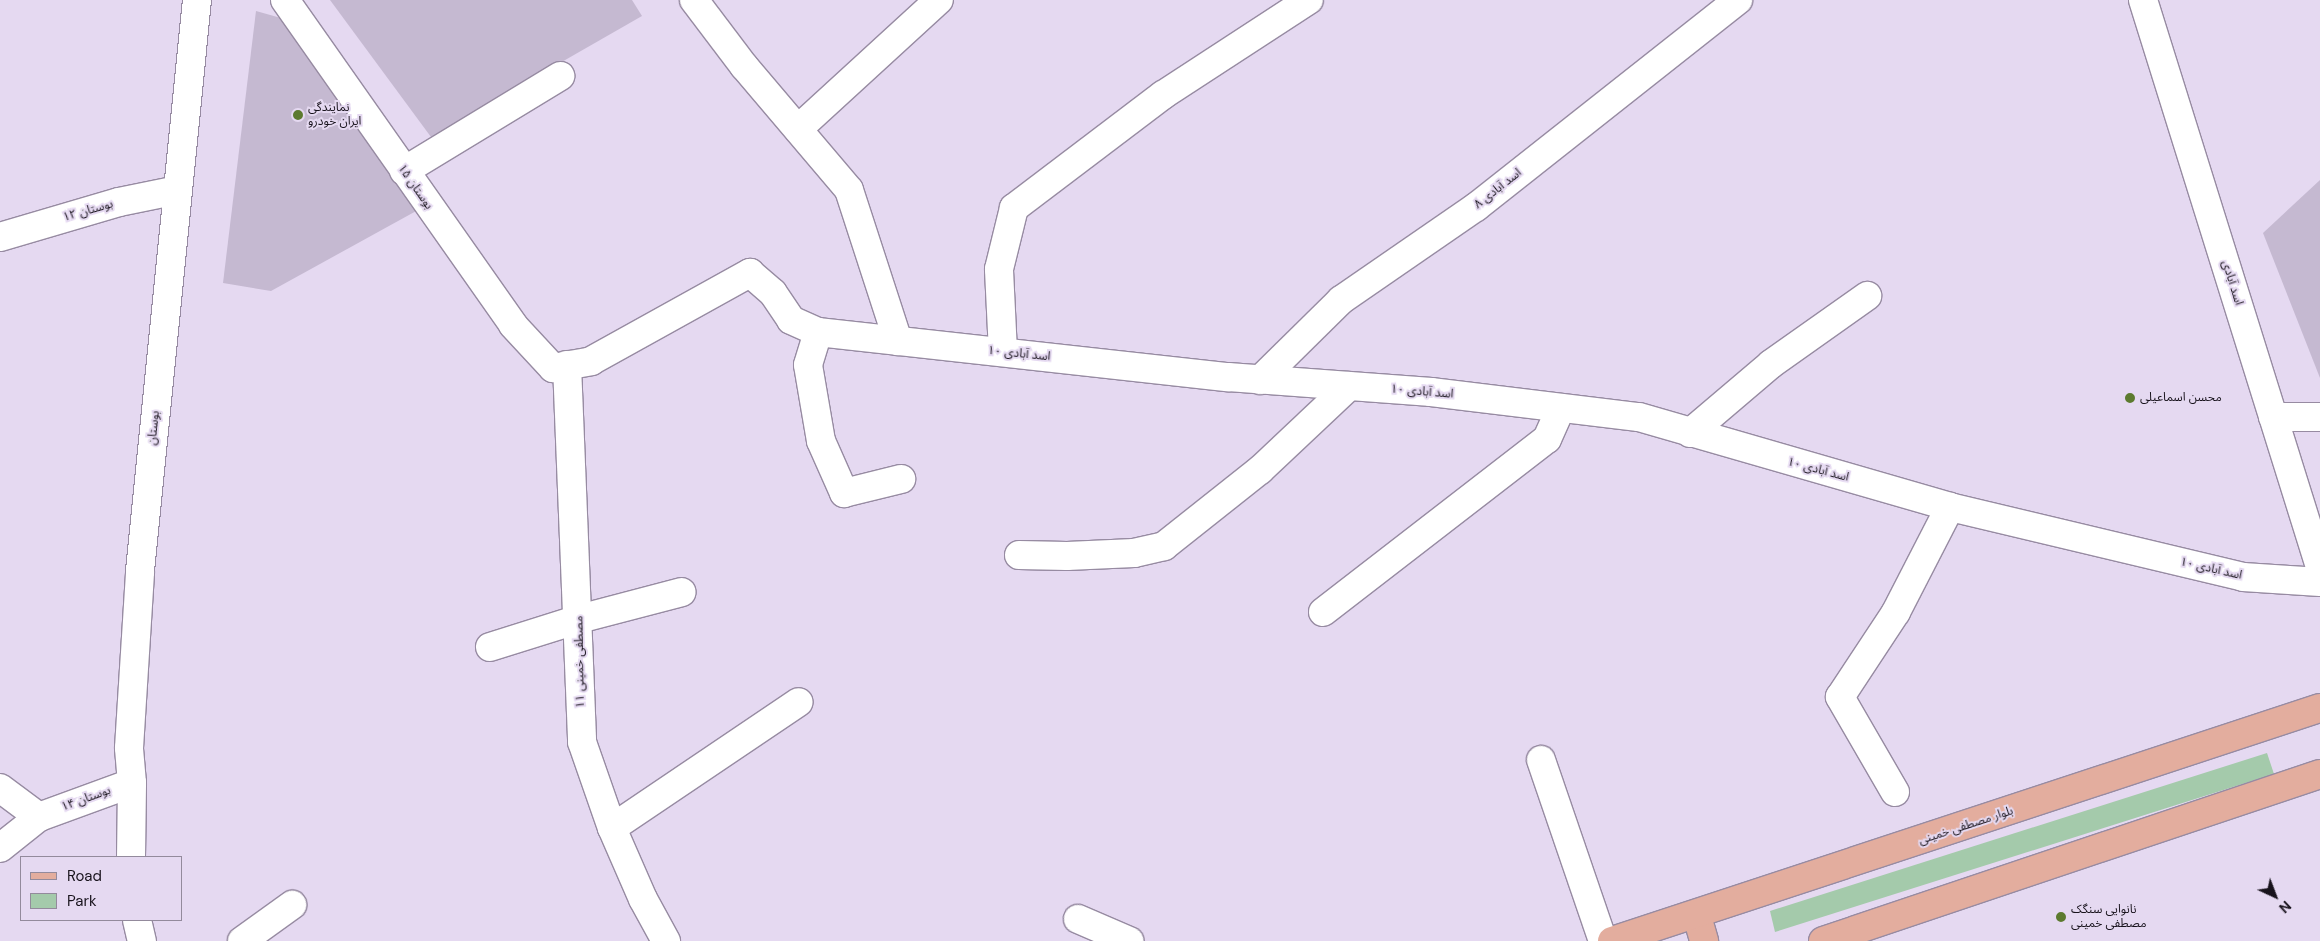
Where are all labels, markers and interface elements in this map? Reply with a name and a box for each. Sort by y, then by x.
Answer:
place label: نمایندگی ایران خودرو [308,101,361,129]
marker: نمایندگی ایران خودرو [292,109,304,121]
street label: بوستان ۱۵ [394,162,436,212]
street label: اسد آبادی ۸ [1471,166,1525,212]
street label: ۱۲ بوستان [61,197,115,225]
street label: اسد آبادی [2218,259,2246,307]
street label: اسد آبادی ۱۰ [987,344,1051,364]
street label: اسد آبادی ۱۰ [1390,382,1454,402]
place label: محسن اسماعیلی [2140,391,2222,405]
marker: محسن اسماعیلی [2124,392,2136,404]
street label: بوستان [145,410,163,446]
street label: اسد آبادی ۱۰ [1786,455,1850,485]
street label: اسد آبادی ۱۰ [2179,555,2243,583]
street label: مصطفی خمینی ۱۱ [572,616,588,708]
street label: بوستان ۱۴ [59,783,113,815]
street label: بلوار مصطفی خمینی [1917,804,2015,848]
legend [20,856,182,921]
text: Road [67,866,102,886]
north arrow [2250,871,2300,921]
text: Park [67,891,97,911]
text: N [2275,897,2295,917]
place label: نانوایی سنگک مصطفی خمینی [2071,903,2147,931]
marker: نانوایی سنگک مصطفی خمینی [2055,911,2067,923]

